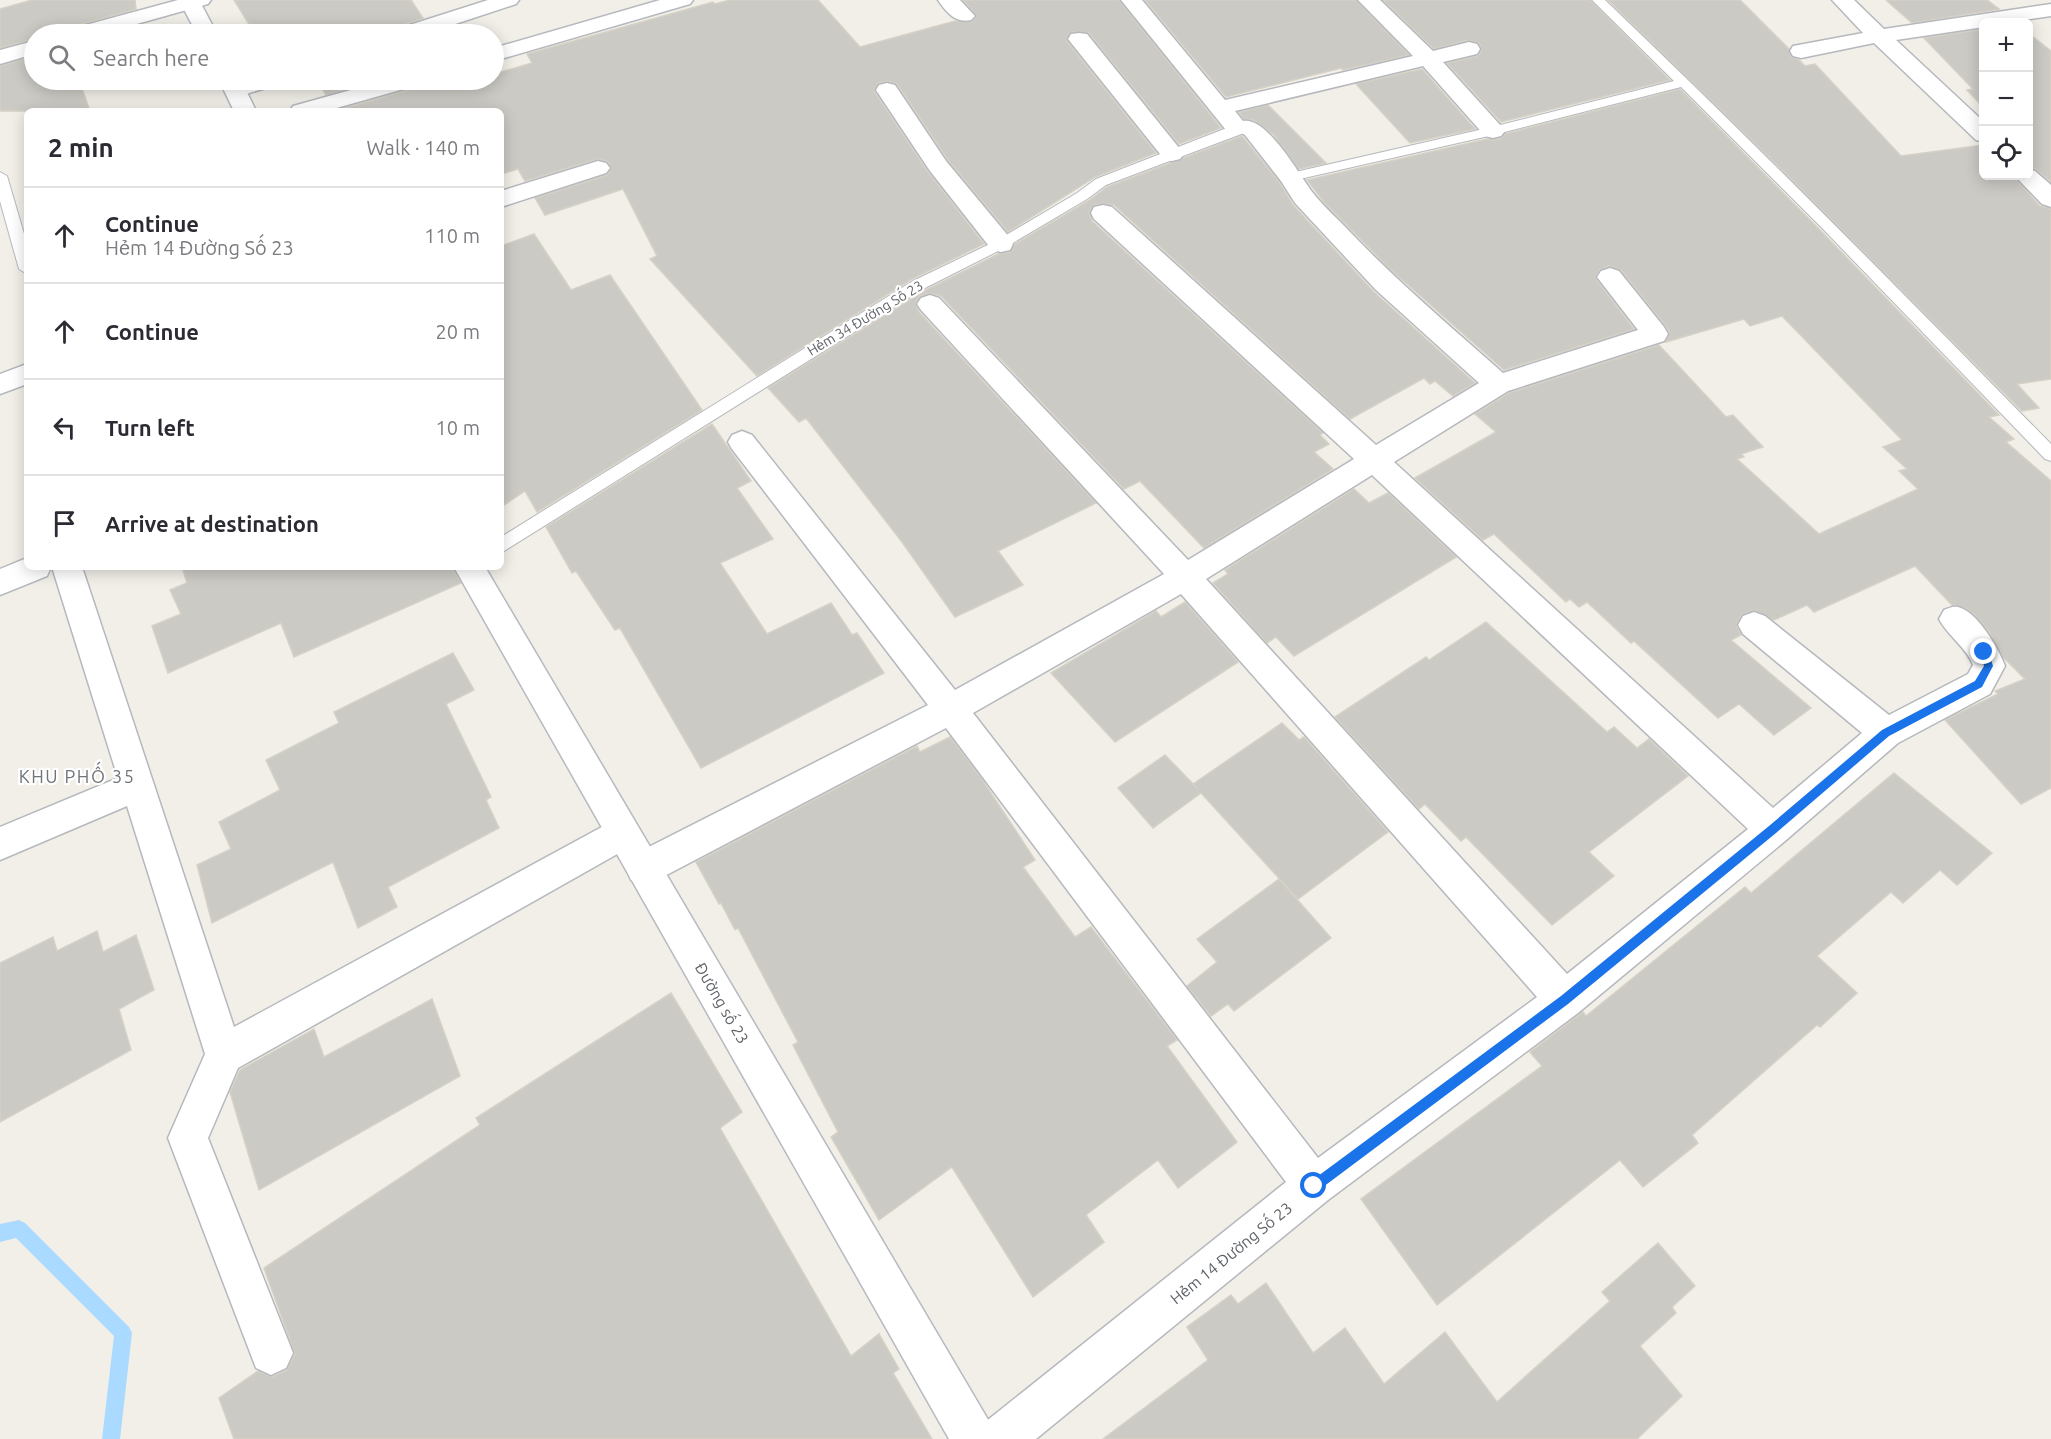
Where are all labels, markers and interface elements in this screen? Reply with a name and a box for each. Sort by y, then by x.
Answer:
map controls [1979,18,2033,180]
button: + [1979,18,2033,72]
search box [24,24,504,90]
icon: search [45,41,78,74]
text: Search here [93,45,209,70]
button: − [1979,72,2033,126]
button: locate [1979,126,2033,180]
text: 2 min [48,133,114,162]
text: Walk · 140 m [367,136,480,159]
text: Continue [105,211,199,236]
icon: ahead [48,219,81,252]
text: 110 m [424,224,480,247]
text: Hẻm 14 Đường Số 23 [105,236,294,259]
street label: Hẻm 34 Đường Số 23 [803,275,926,359]
icon: ahead [48,315,81,348]
text: Continue [105,319,199,344]
text: 20 m [436,320,480,343]
icon: left [48,411,81,444]
text: Turn left [105,415,195,440]
text: 10 m [436,416,480,439]
icon: arrive [48,507,81,540]
text: Arrive at destination [105,511,319,536]
route end [1970,638,1996,664]
district label: KHU PHỐ 35 [19,761,135,786]
street label: Đường số 23 [692,958,755,1047]
route start [1300,1172,1326,1198]
street label: Hẻm 14 Đường Số 23 [1165,1196,1295,1308]

